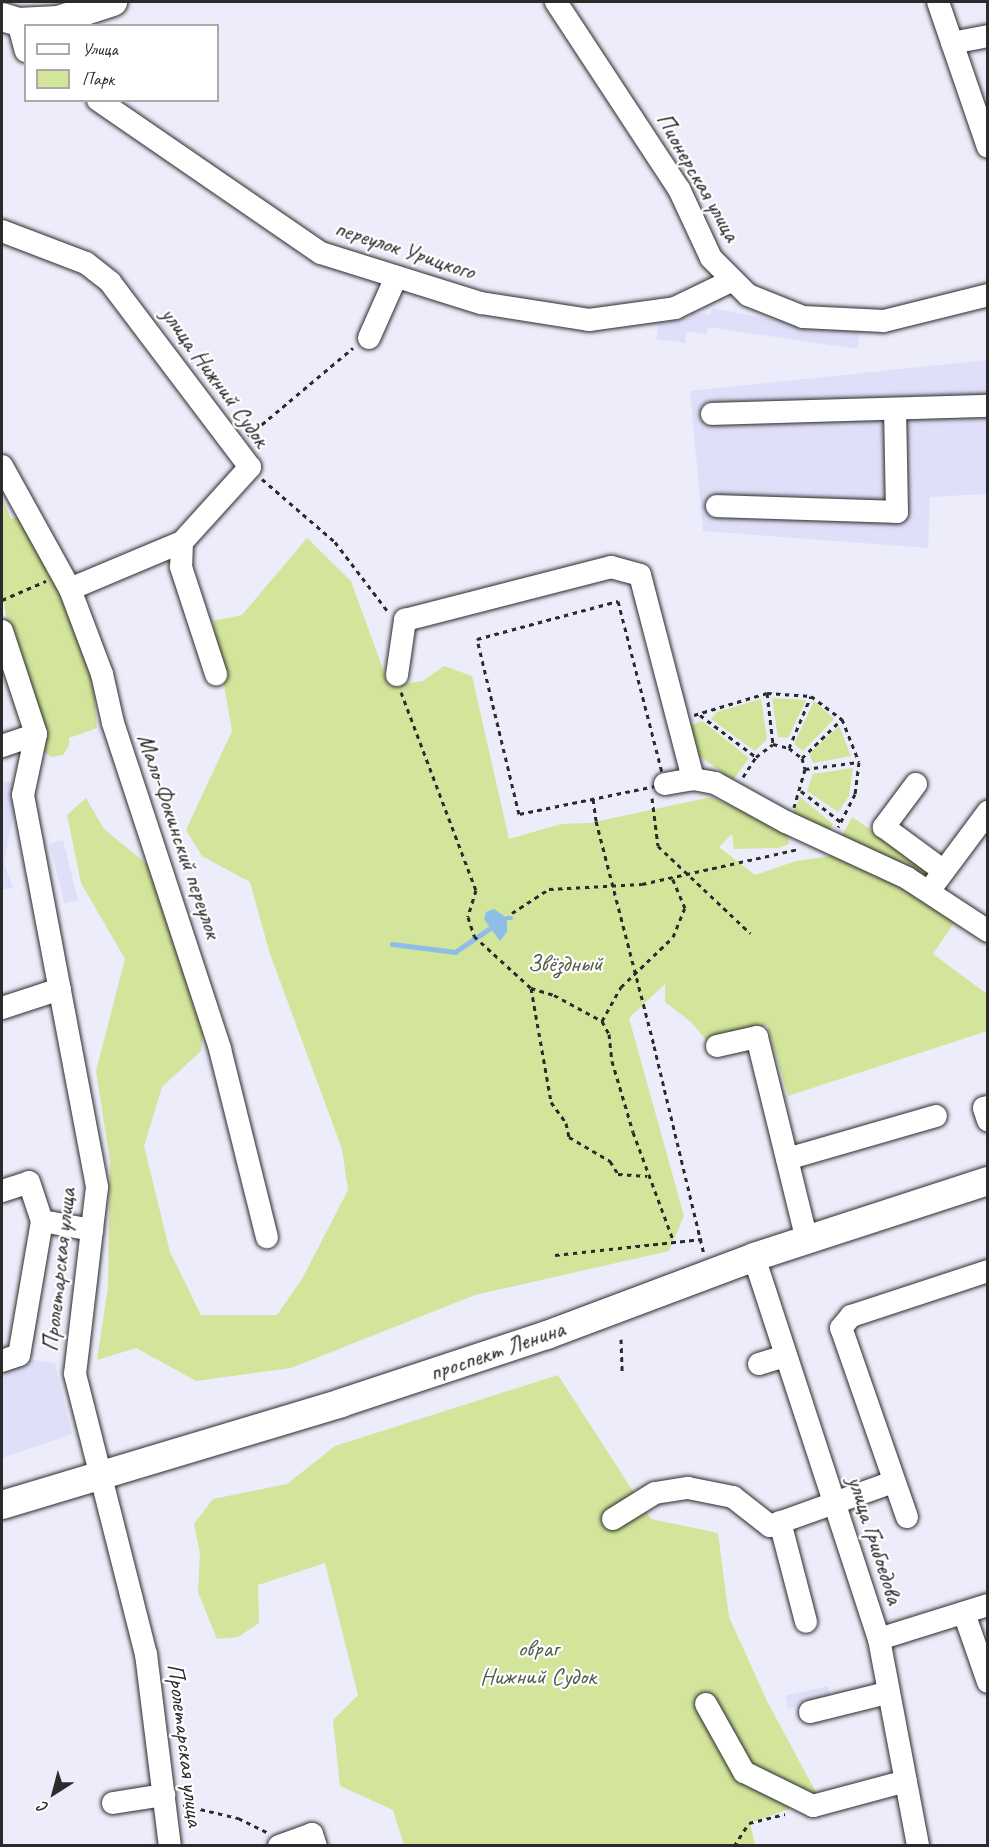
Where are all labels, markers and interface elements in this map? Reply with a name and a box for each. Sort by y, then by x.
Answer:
legend [24,24,219,102]
text: Улица [82,38,118,60]
text: Парк [82,68,114,90]
street label: Пионерская улица [649,106,747,248]
street label: переулок Урицкого [332,214,478,286]
street label: улица Нижний Судок [154,301,276,453]
street label: Мало-Фокинский переулок [131,730,227,942]
park label: Звёздный [528,950,602,978]
street label: Пролетарская улица [36,1186,82,1354]
street label: проспект Ленина [425,1314,569,1388]
street label: улица Грибоедова [841,1473,909,1607]
park label: овраг Нижний Судок [480,1635,596,1691]
street label: Пролетарская улица [161,1661,209,1829]
north arrow [24,1763,84,1823]
text: С [34,1797,52,1818]

